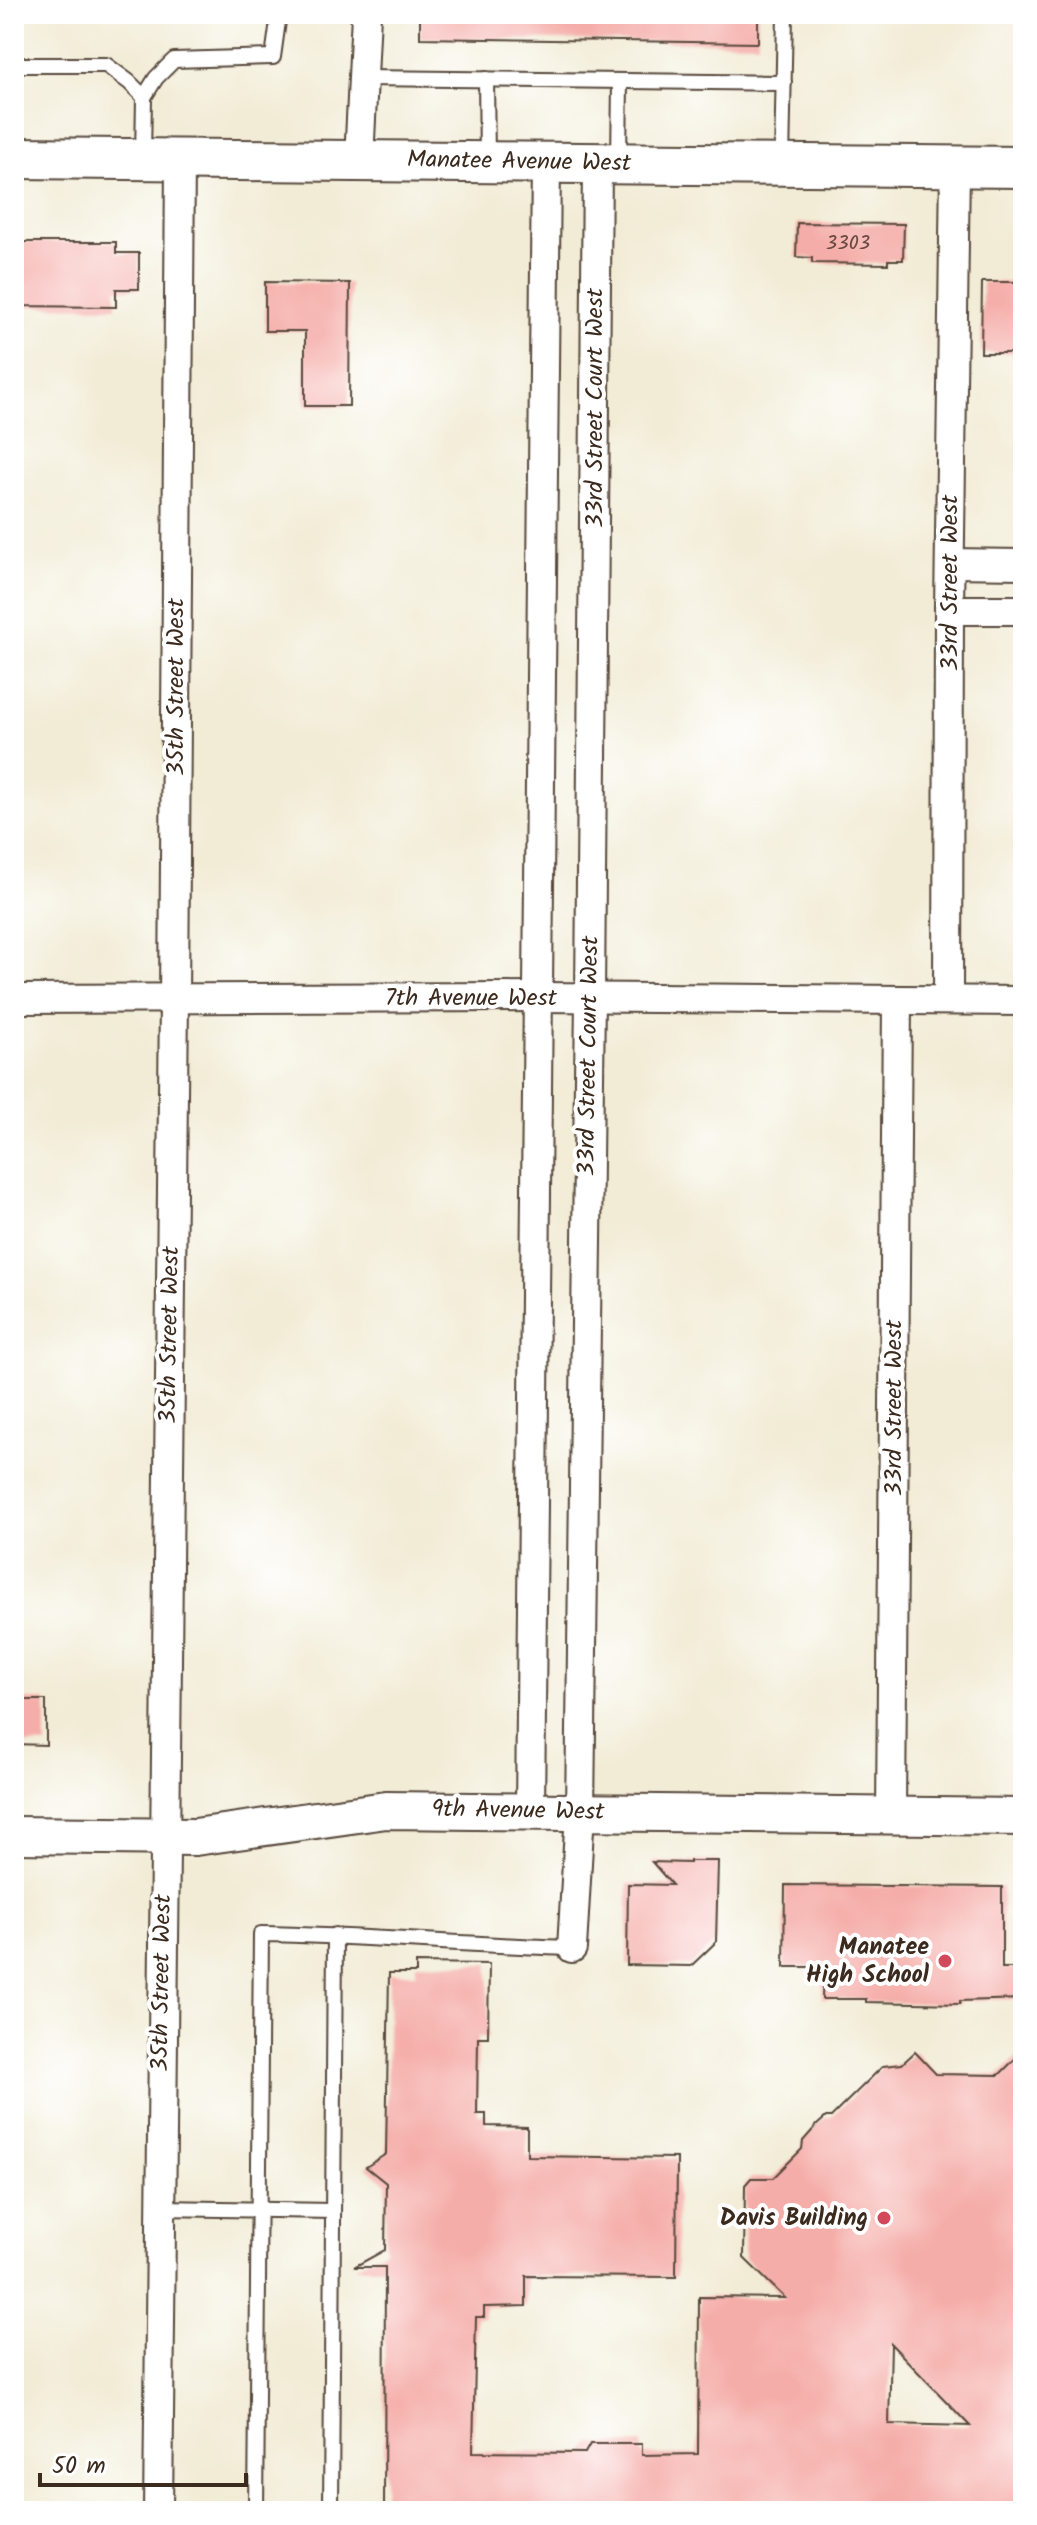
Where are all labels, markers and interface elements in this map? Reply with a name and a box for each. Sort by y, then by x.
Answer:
street label: Manatee Avenue West [407,141,632,183]
house number: 3303 [826,228,870,260]
street label: 33rd Street Court West [576,287,615,528]
street label: 33rd Street West [931,494,970,671]
street label: 35th Street West [157,597,196,776]
street label: 33rd Street Court West [567,935,611,1176]
street label: 7th Avenue West [385,979,558,1018]
street label: 35th Street West [149,1245,191,1424]
street label: 33rd Street West [875,1319,914,1496]
street label: 9th Avenue West [431,1790,605,1832]
street label: 35th Street West [141,1893,183,2072]
place label: Manatee High School [806,1928,930,1995]
marker: Manatee High School [936,1952,954,1970]
place label: Davis Building [720,2199,868,2238]
marker: Davis Building [875,2209,893,2227]
scale bar [40,2437,246,2487]
text: 50 m [52,2447,106,2486]

